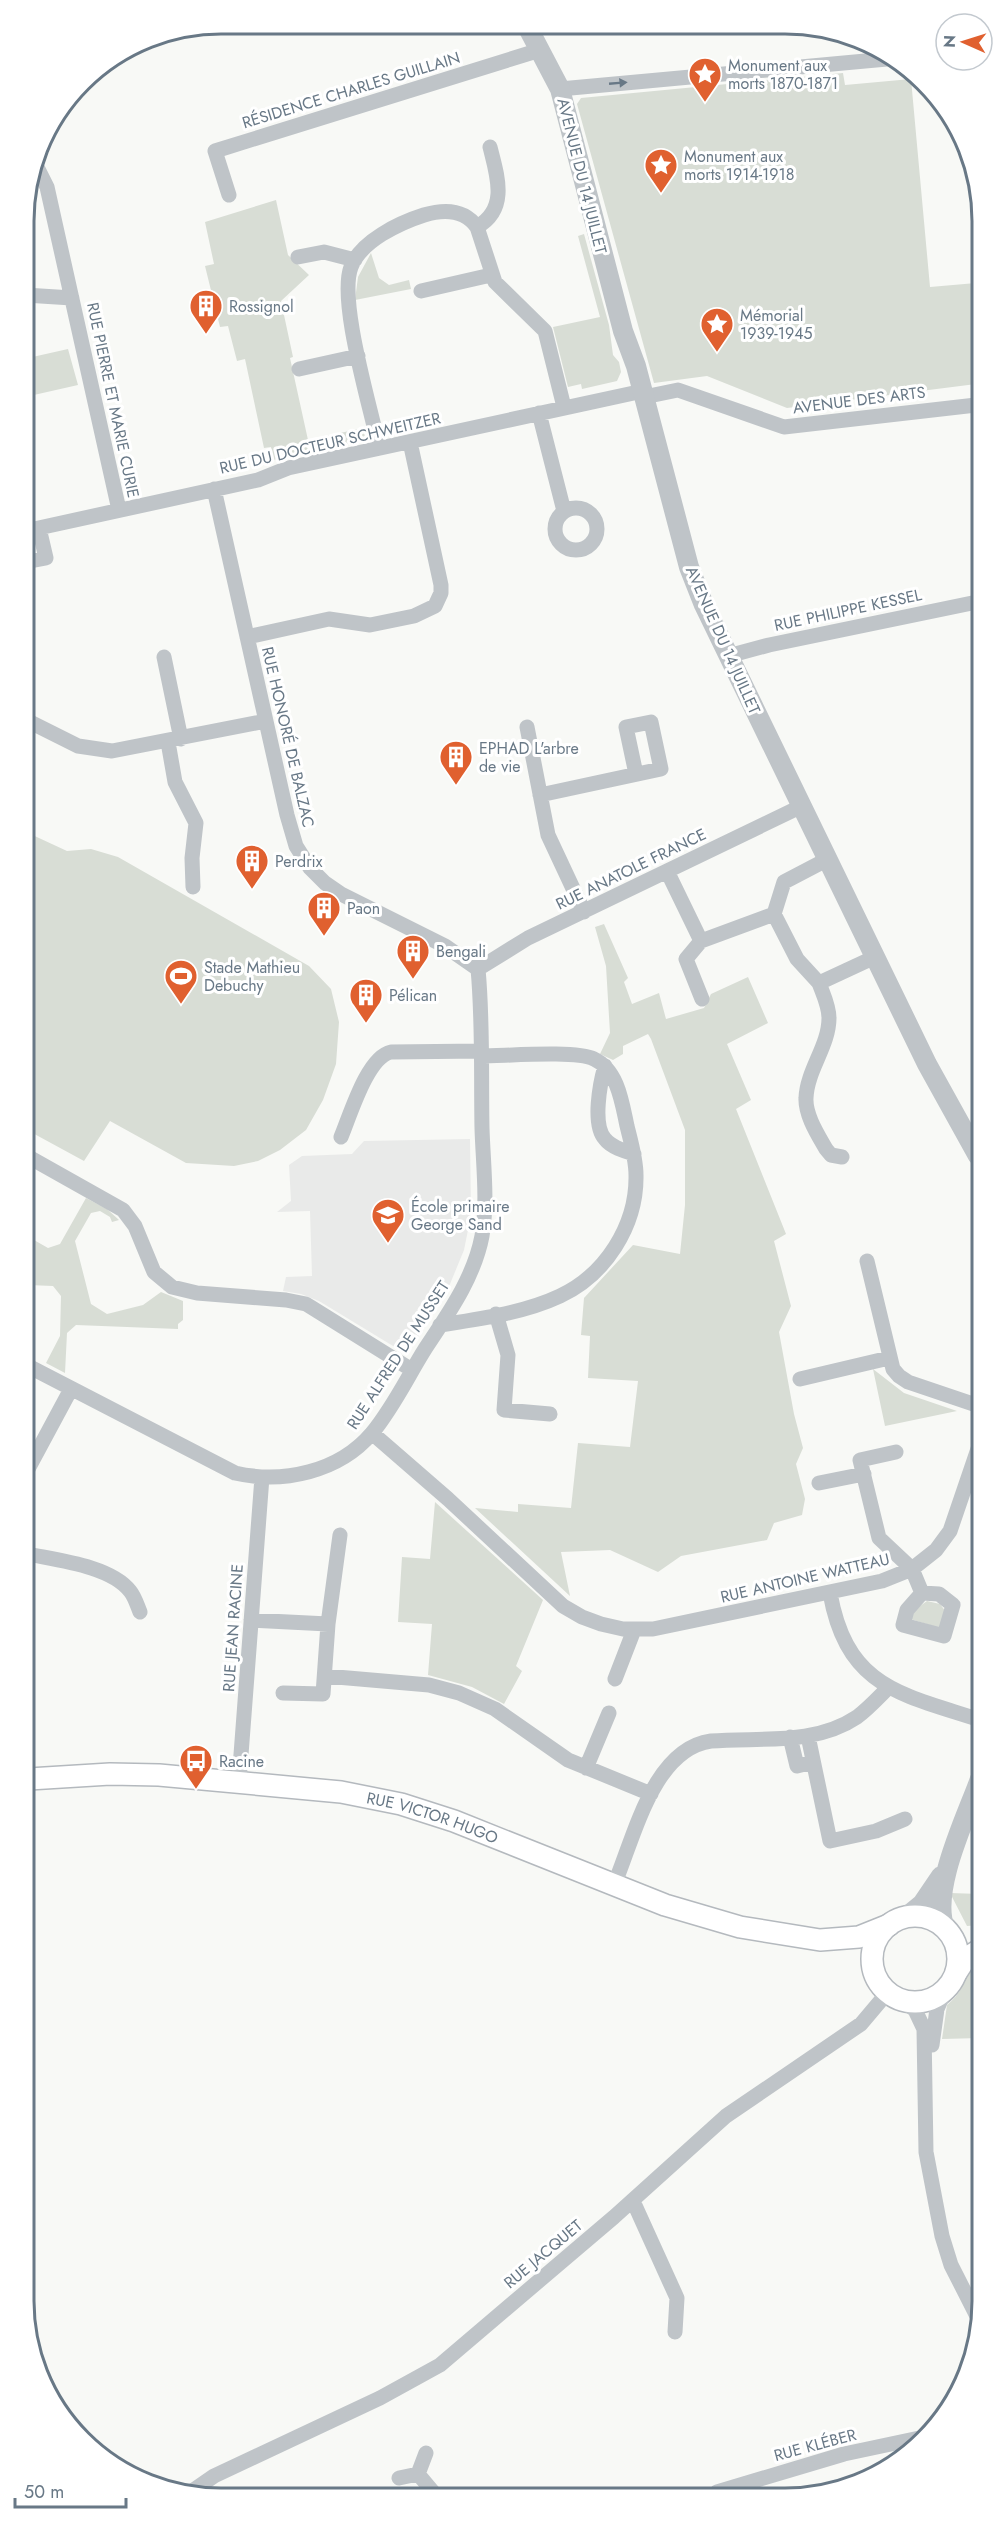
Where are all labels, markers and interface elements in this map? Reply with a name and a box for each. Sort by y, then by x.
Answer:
north arrow [934,12,994,72]
text: N [938,34,961,48]
street label: RÉSIDENCE CHARLES GUILLAIN [239,46,463,134]
place label: Monument aux morts 1870-1871 [728,54,838,95]
place icon: Monument aux morts 1870-1871 [687,56,723,103]
one-way arrow [608,78,627,88]
street label: AVENUE DU 14 JUILLET [552,96,613,257]
place label: Monument aux morts 1914-1918 [684,145,794,186]
place icon: Monument aux morts 1914-1918 [643,147,679,194]
building icon: Rossignol [188,288,224,335]
place label: Rossignol [229,295,294,318]
street label: RUE PIERRE ET MARIE CURIE [81,300,145,500]
place label: Mémorial 1939-1945 [740,304,813,345]
place icon: Mémorial 1939-1945 [699,306,735,353]
street label: AVENUE DES ARTS [791,380,927,420]
street label: RUE DU DOCTEUR SCHWEITZER [217,406,443,480]
street label: AVENUE DU 14 JUILLET [680,562,766,718]
street label: RUE PHILIPPE KESSEL [772,583,925,637]
street label: RUE HONORÉ DE BALZAC [256,644,320,830]
place label: EPHAD L'arbre de vie [479,737,579,778]
building icon: EPHAD L'arbre de vie [438,739,474,786]
street label: RUE ANATOLE FRANCE [552,823,710,915]
building icon: Perdrix [234,843,270,890]
place label: Perdrix [275,850,323,873]
building icon: Paon [306,890,342,937]
place label: Paon [347,897,380,920]
building icon: Bengali [395,933,431,980]
place label: Bengali [436,940,486,963]
place label: Stade Mathieu Debuchy [204,956,300,997]
sports icon: Stade Mathieu Debuchy [163,958,199,1005]
building icon: Pélican [348,977,384,1024]
place label: Pélican [389,984,437,1007]
place label: École primaire George Sand [411,1195,510,1236]
school or university icon: École primaire George Sand [370,1197,406,1244]
street label: RUE ALFRED DE MUSSET [341,1276,455,1434]
street label: RUE ANTOINE WATTEAU [718,1547,892,1609]
street label: RUE JEAN RACINE [217,1563,249,1693]
bus stop icon: Racine [178,1743,214,1790]
place label: Racine [219,1750,264,1773]
street label: RUE VICTOR HUGO [365,1786,502,1849]
street label: RUE JACQUET [499,2214,588,2294]
street label: RUE KLÉBER [771,2423,859,2467]
scale bar [15,2471,126,2509]
text: 50 m [24,2479,64,2505]

